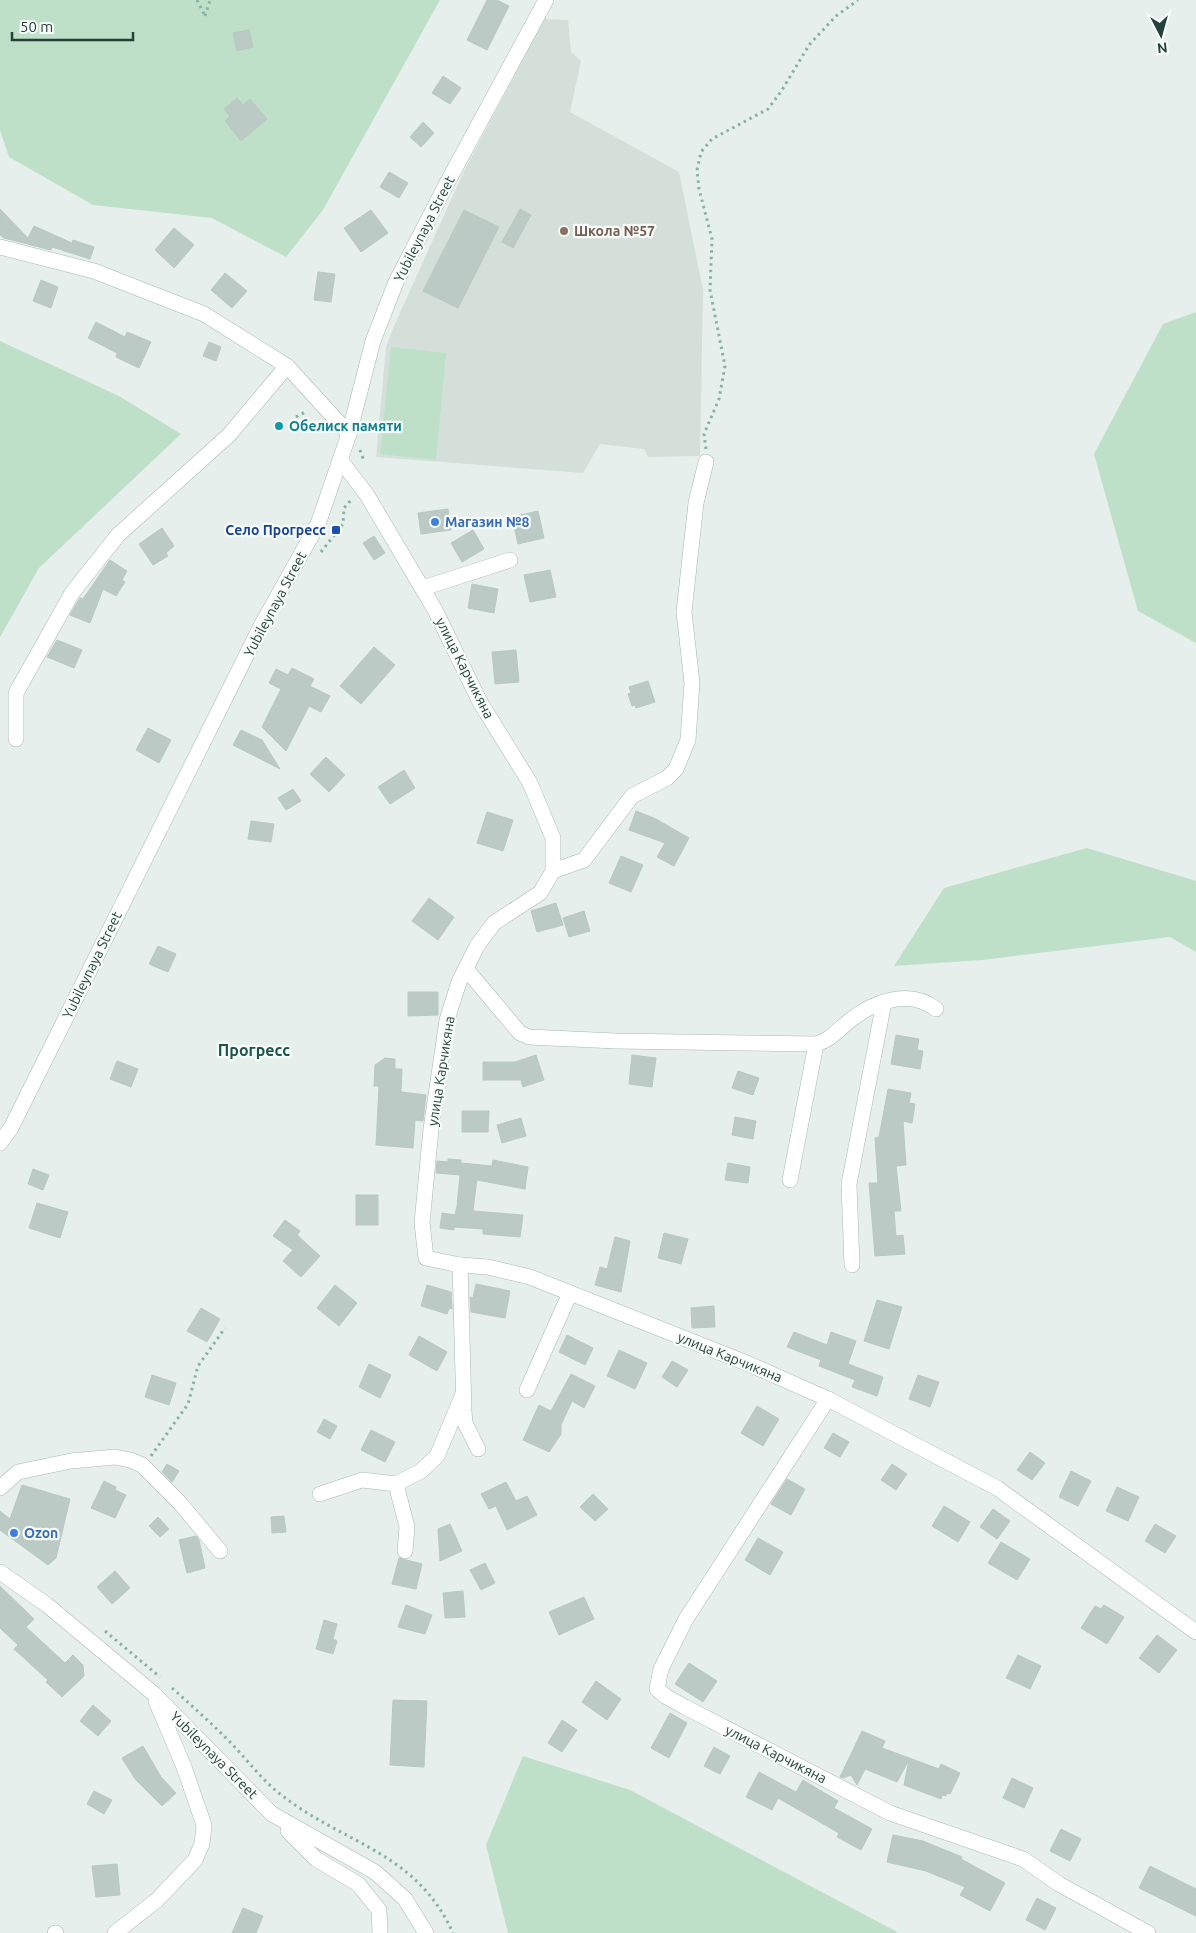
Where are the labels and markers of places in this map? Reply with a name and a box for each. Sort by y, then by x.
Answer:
place label: Школа №57 [574,223,655,239]
marker: Школа №57 [558,225,570,237]
place label: Обелиск памяти [289,418,402,434]
marker: Обелиск памяти [273,420,285,432]
place label: Магазин №8 [445,514,529,530]
marker: Магазин №8 [429,516,441,528]
place label: Село Прогресс [225,522,326,538]
marker: Село Прогресс [330,524,342,536]
place label: Ozon [24,1525,58,1541]
marker: Ozon [8,1527,20,1539]

